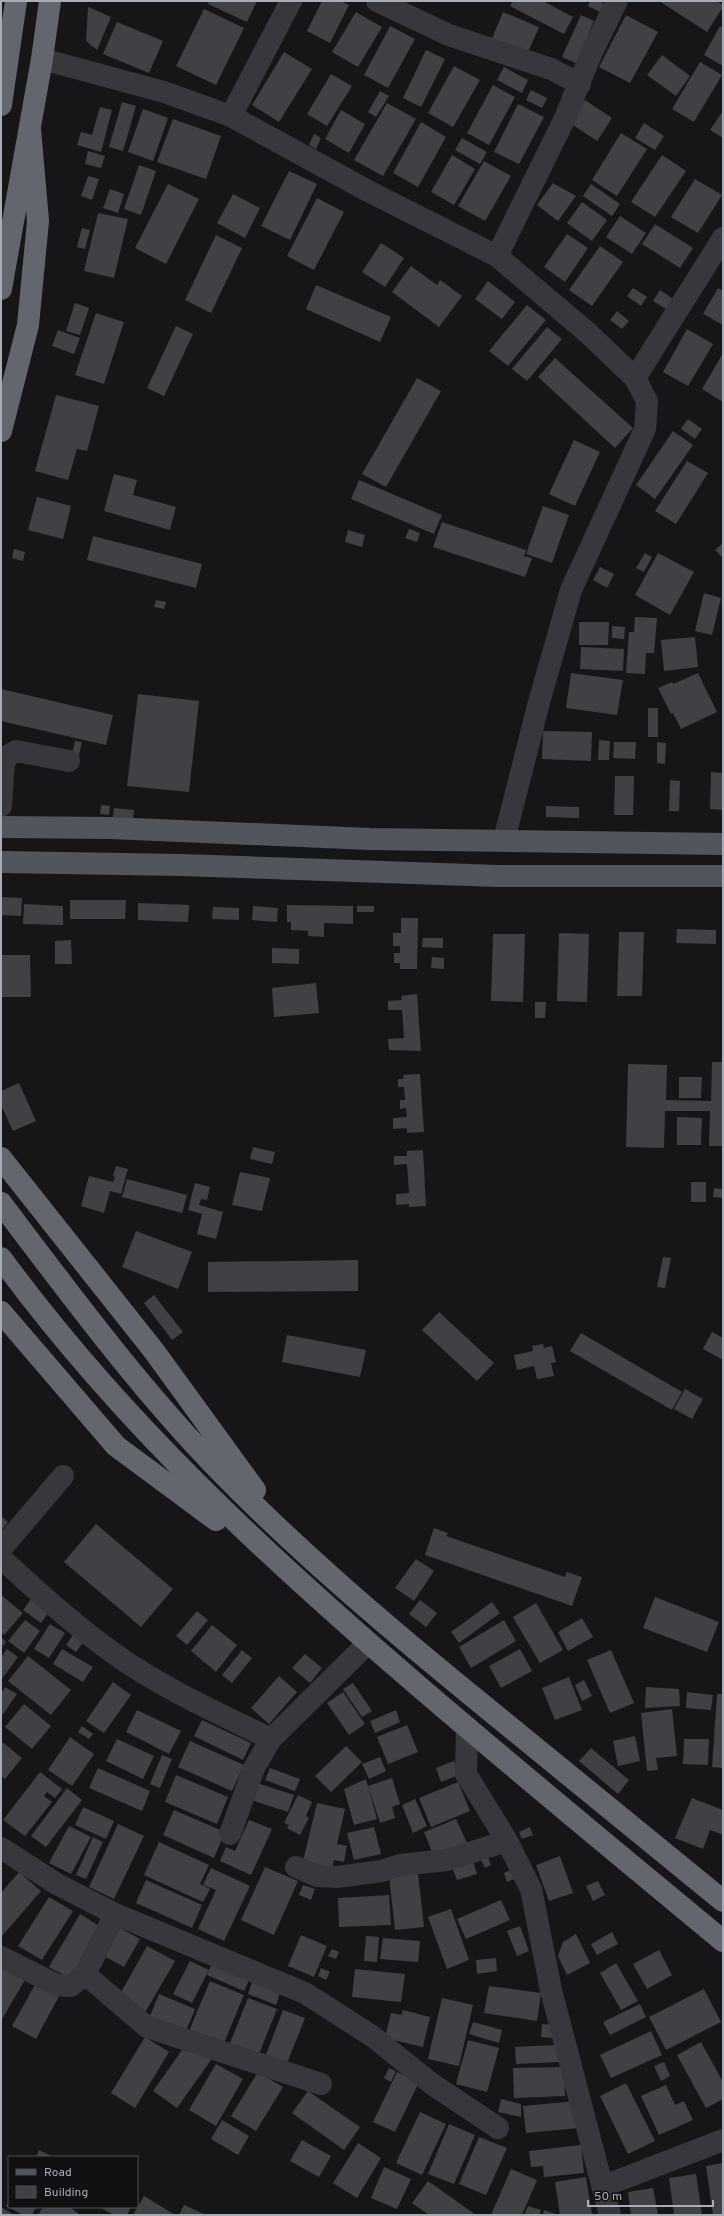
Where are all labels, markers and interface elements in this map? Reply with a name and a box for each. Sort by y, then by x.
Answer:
legend [8,2156,138,2208]
text: Road [44,2165,72,2181]
scale bar [588,2182,713,2208]
text: Building [44,2185,88,2201]
text: 50 m [594,2189,622,2205]

